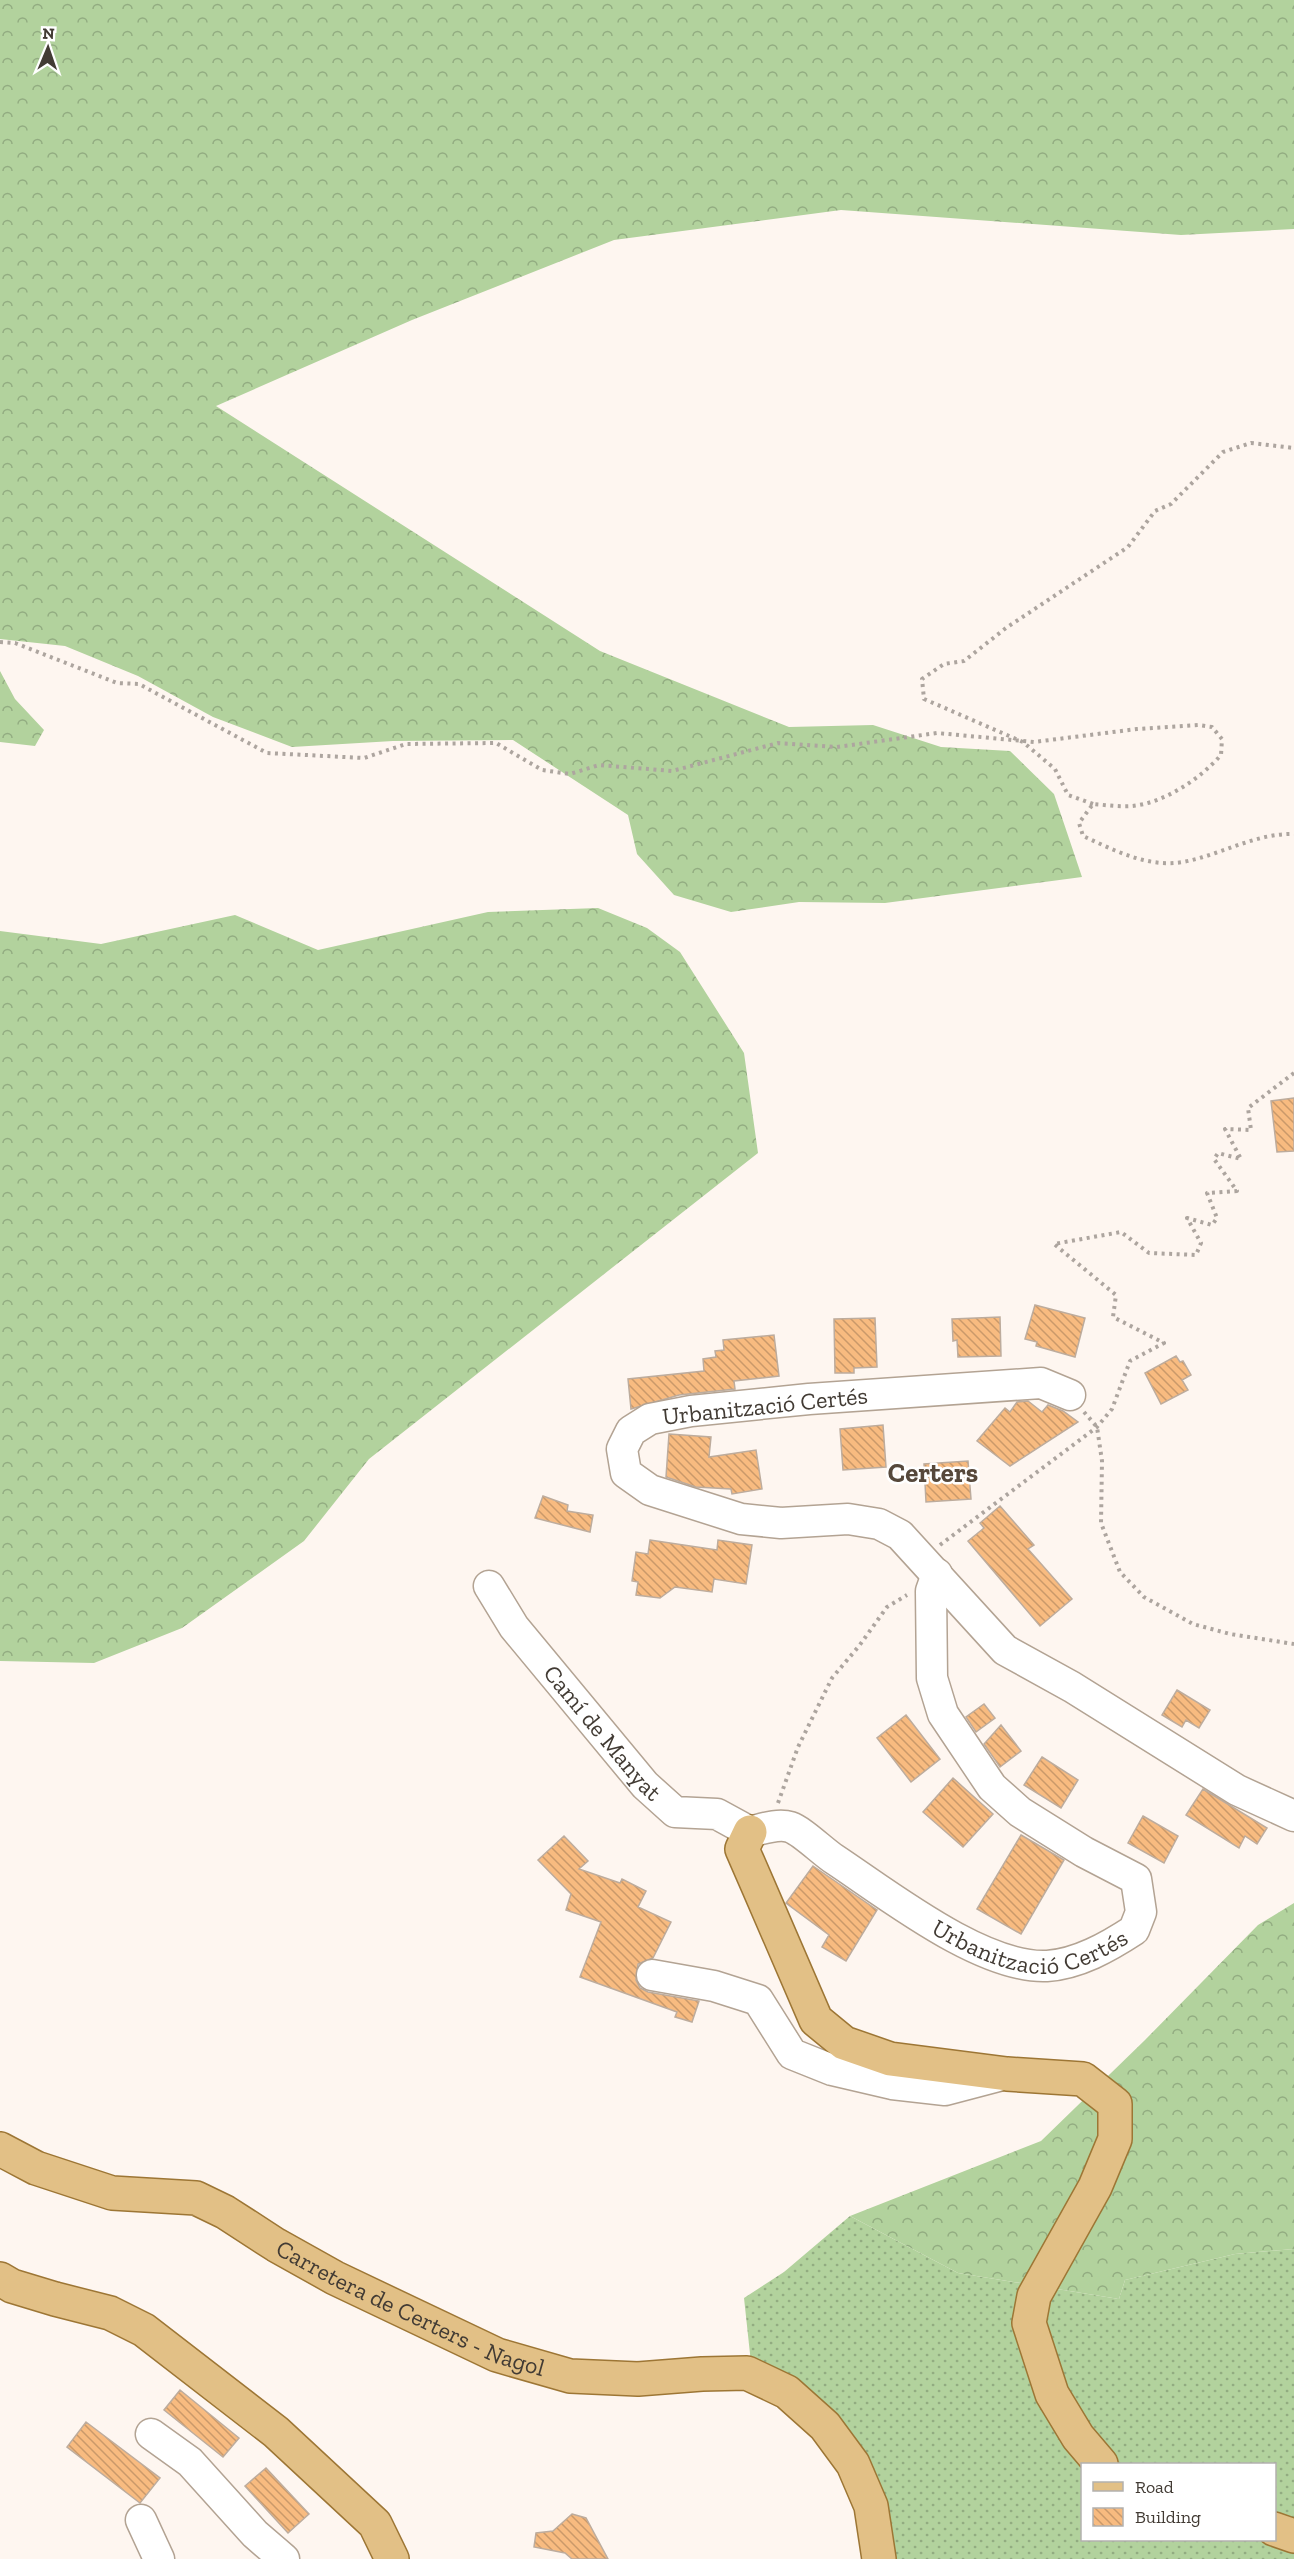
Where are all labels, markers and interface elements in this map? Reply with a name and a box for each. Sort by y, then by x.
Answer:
north arrow [18,18,78,78]
text: N [42,24,55,43]
street label: Urbanització Certés [661,1380,869,1431]
district label: Certers [888,1457,978,1489]
street label: Camí de Manyat [538,1659,668,1807]
street label: Urbanització Certés [925,1903,1133,1943]
text: Urbanització Certés [927,1913,1133,1980]
street label: Carretera de Certers - Nagol [271,2233,548,2382]
legend [1081,2463,1276,2541]
text: Road [1135,2476,1174,2498]
text: Building [1135,2506,1201,2528]

